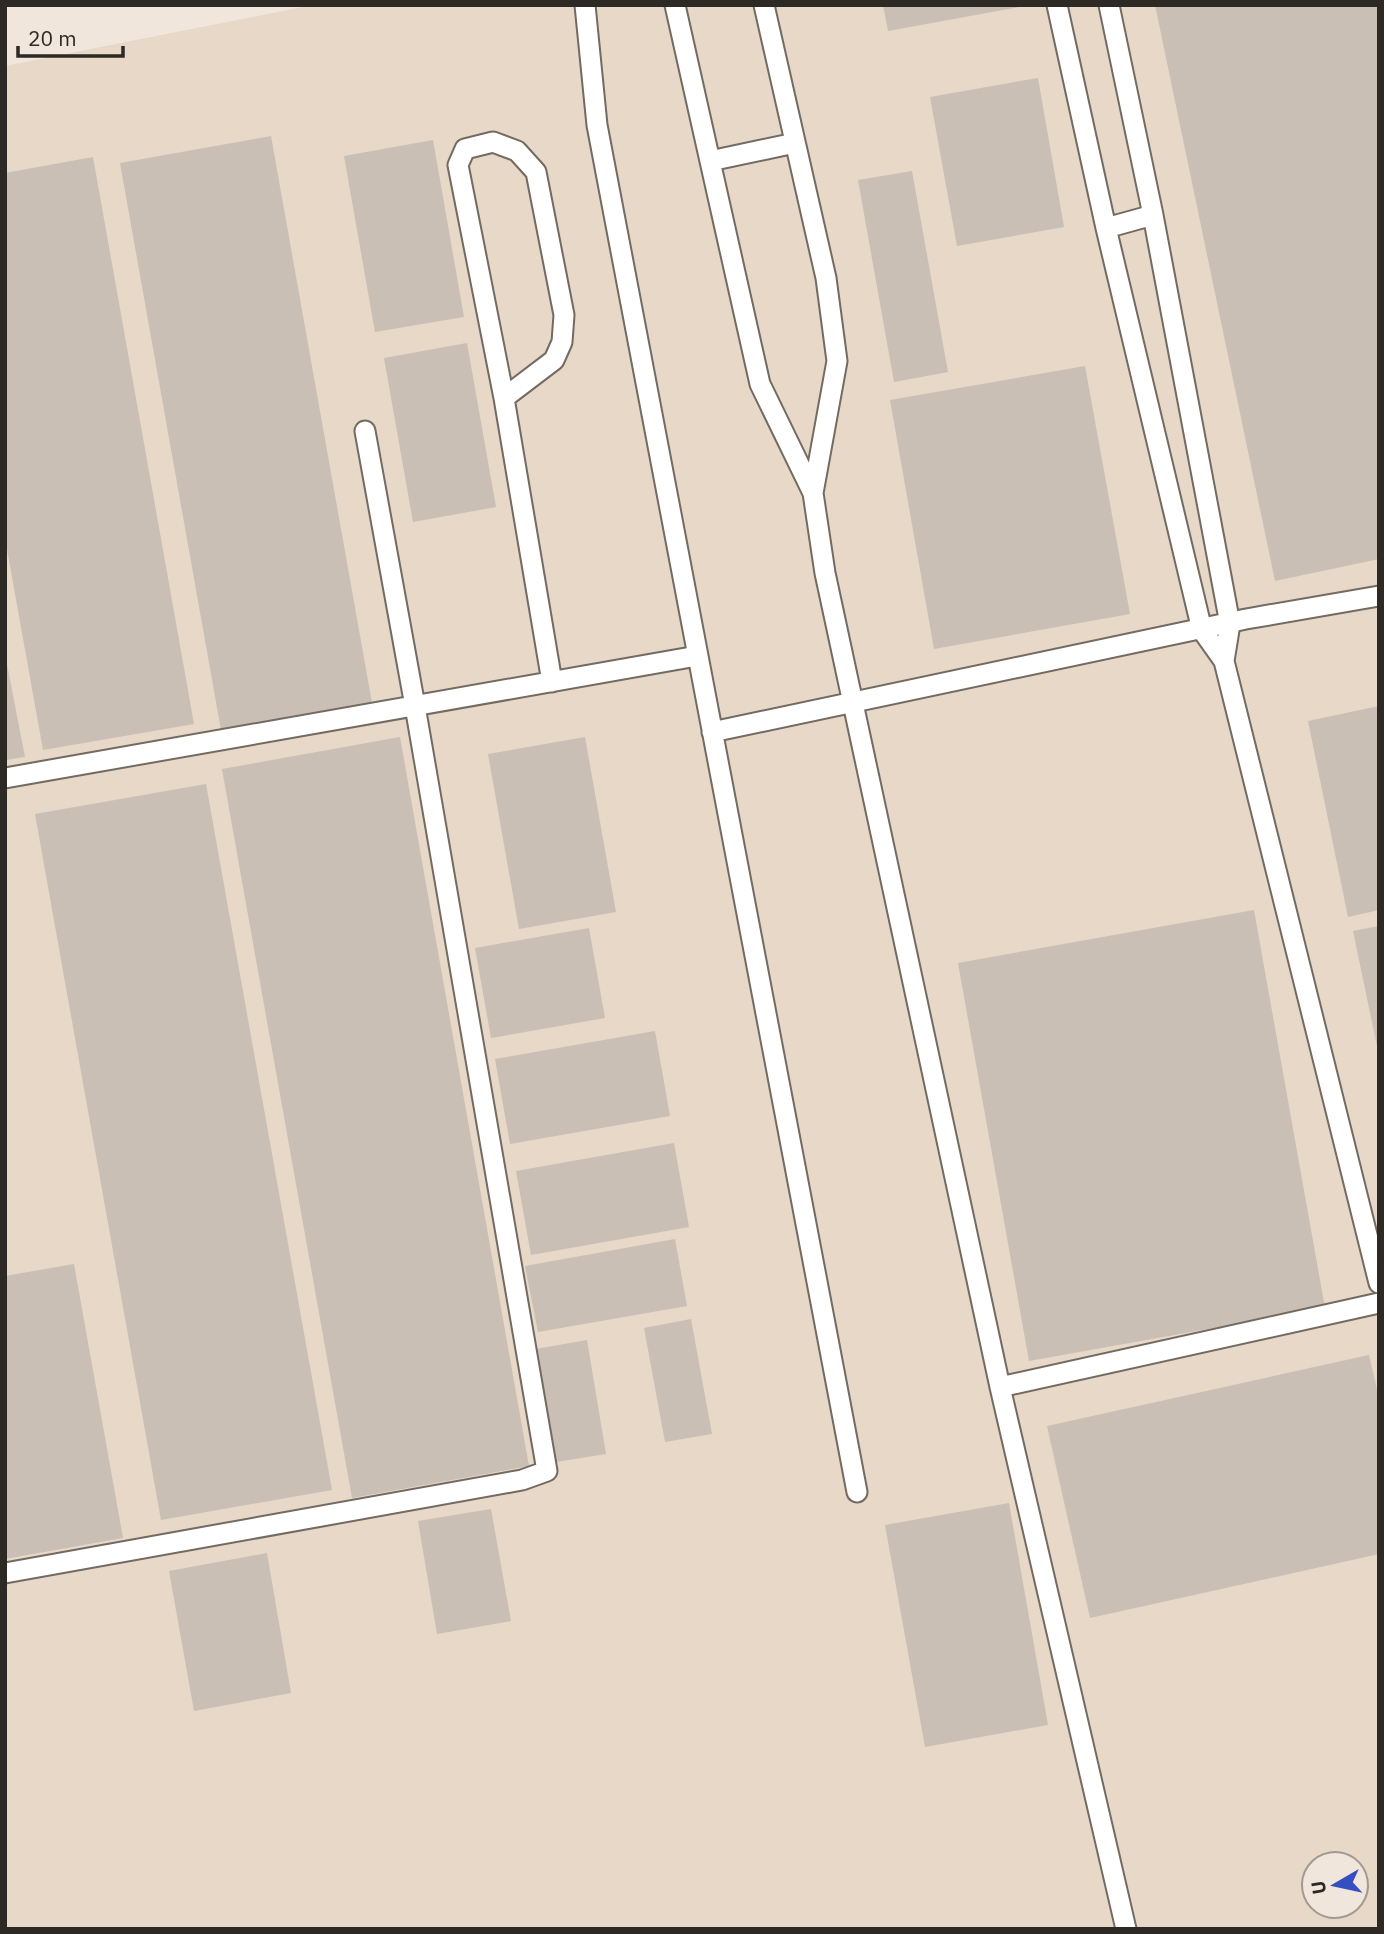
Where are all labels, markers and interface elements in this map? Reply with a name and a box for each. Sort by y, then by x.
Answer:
scale bar [18,14,122,58]
text: 20 m [28,24,77,52]
north arrow [1300,1850,1370,1920]
text: U [1305,1879,1331,1896]

